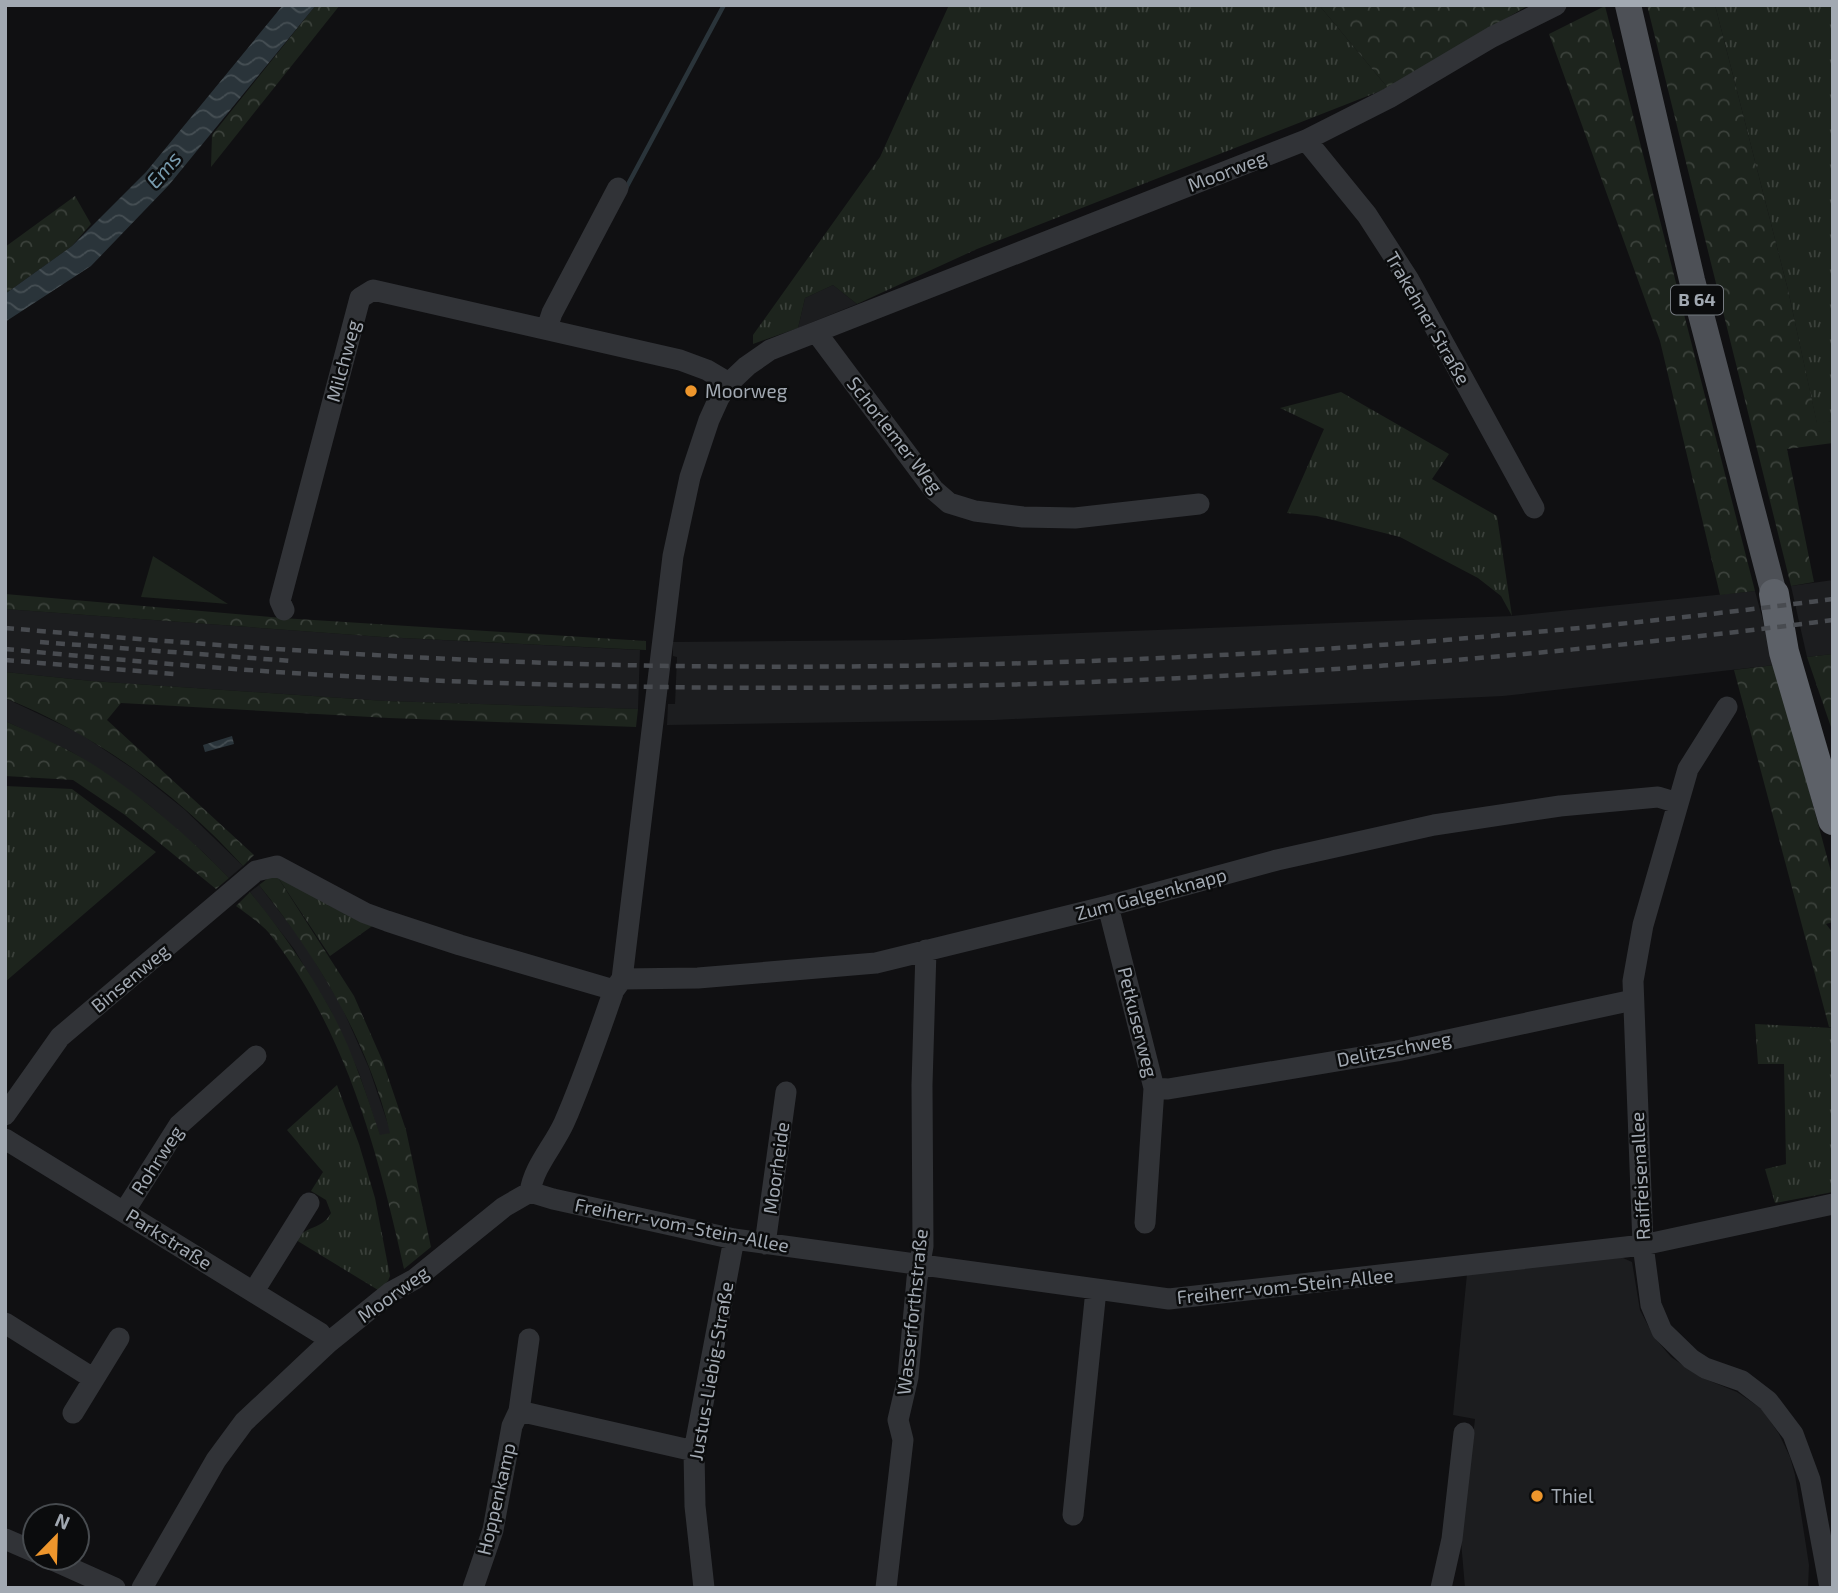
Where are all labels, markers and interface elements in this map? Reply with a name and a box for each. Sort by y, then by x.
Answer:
water label: Ems [140,145,186,193]
street label: Moorweg [1184,145,1270,196]
street label: Trakehner Straße [1381,247,1476,388]
road number: B 64 [1671,286,1723,314]
street label: Milchweg [321,317,365,404]
street label: Schorlemer Weg [843,372,948,498]
place label: Moorweg [705,379,788,402]
marker: Moorweg [683,383,699,399]
street label: Zum Galgenknapp [1073,862,1229,925]
street label: Binsenweg [86,938,174,1017]
street label: Petkuserweg [1114,964,1163,1080]
street label: Delitzschweg [1335,1026,1454,1071]
street label: Raiffeisenallee [1625,1111,1654,1241]
street label: Moorheide [758,1120,793,1216]
street label: Rohrweg [126,1121,188,1198]
street label: Freiherr-vom-Stein-Allee [573,1192,791,1257]
street label: Parkstraße [122,1203,216,1274]
street label: Wasserforthstraße [891,1228,932,1396]
street label: Moorweg [353,1260,433,1327]
street label: Freiherr-vom-Stein-Allee [1175,1263,1394,1308]
street label: Justus-Liebig-Straße [683,1280,738,1462]
street label: Hoppenkamp [471,1440,520,1557]
place label: Thiel [1551,1484,1594,1507]
marker: Thiel [1529,1488,1545,1504]
north arrow [21,1502,91,1572]
text: N [52,1508,74,1534]

